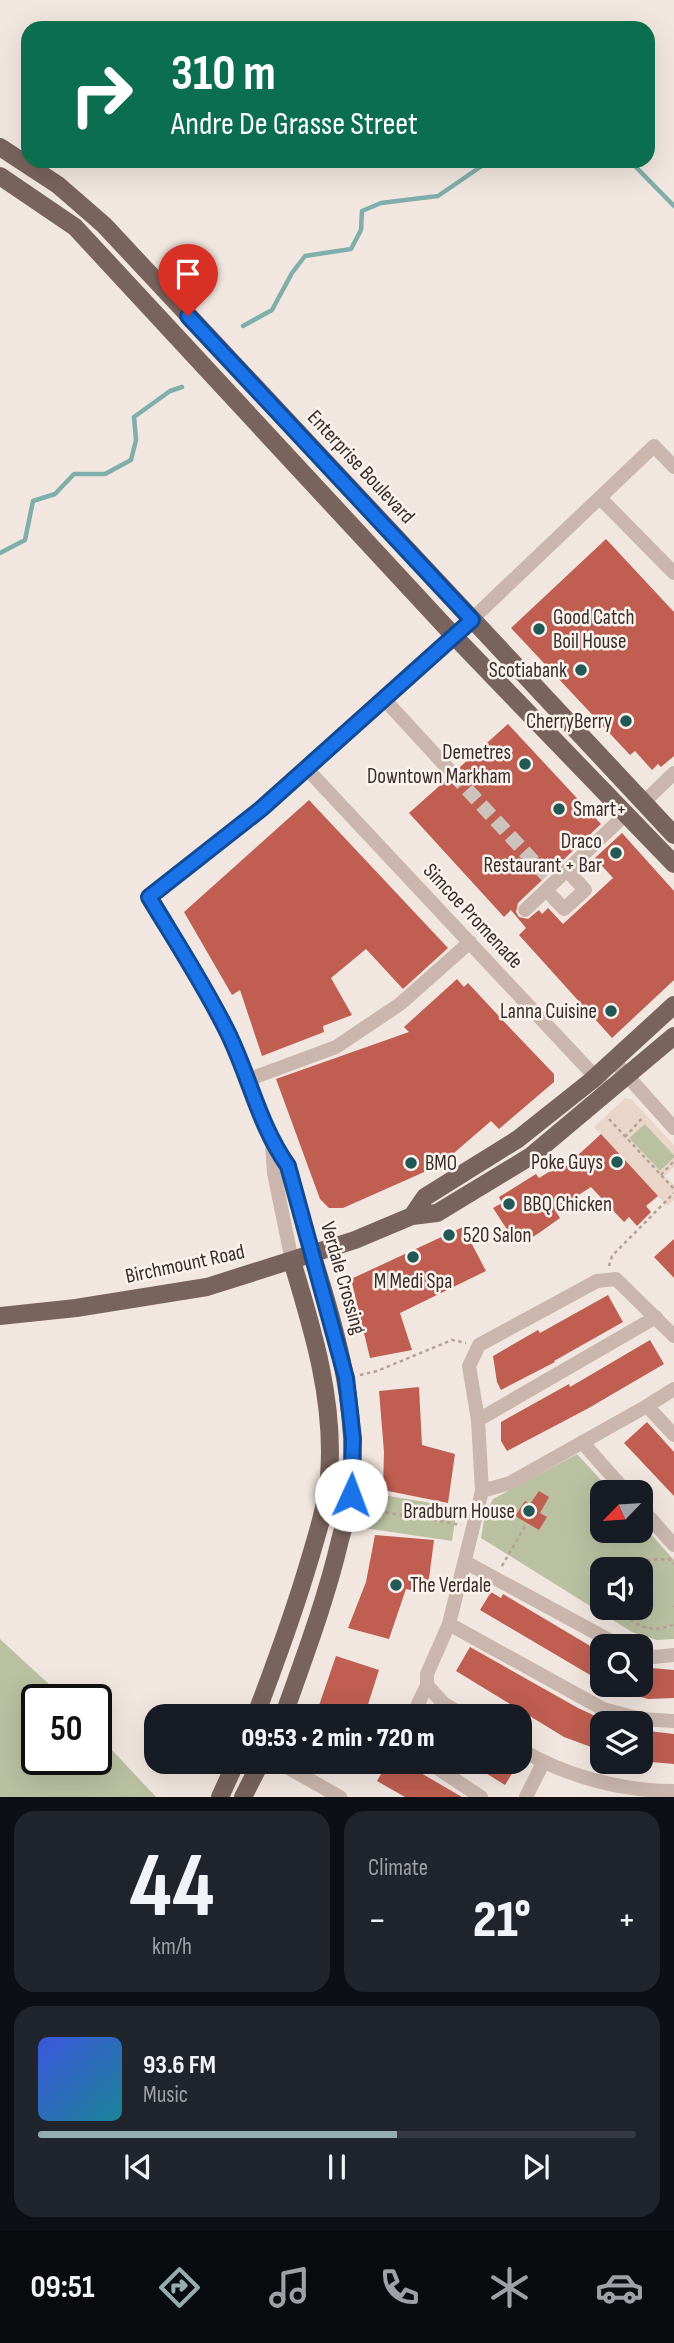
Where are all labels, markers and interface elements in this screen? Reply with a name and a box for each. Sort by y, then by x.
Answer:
text: 310 m [171,45,276,104]
icon: right [56,49,147,140]
text: Andre De Grasse Street [171,105,418,144]
pin [158,244,218,316]
icon: arrive [169,255,207,293]
street label: Enterprise Boulevard [302,405,420,529]
place label: Good Catch Boil House [553,605,635,654]
marker: Good Catch Boil House [531,621,547,637]
place label: Scotiabank [489,658,567,683]
marker: Scotiabank [573,662,589,678]
place label: CherryBerry [526,709,612,734]
marker: CherryBerry [618,713,634,729]
place label: Demetres Downtown Markham [367,740,511,789]
marker: Demetres Downtown Markham [517,756,533,772]
place label: Smart+ [573,797,627,822]
marker: Smart+ [551,801,567,817]
place label: Draco Restaurant + Bar [484,829,602,878]
marker: Draco Restaurant + Bar [608,845,624,861]
street label: Simcoe Promenade [418,858,528,974]
place label: Lanna Cuisine [500,999,597,1024]
marker: Lanna Cuisine [603,1003,619,1019]
place label: Poke Guys [531,1150,603,1175]
place label: BMO [425,1151,457,1176]
marker: Poke Guys [609,1154,625,1170]
marker: BMO [403,1155,419,1171]
place label: BBQ Chicken [523,1192,612,1217]
marker: BBQ Chicken [501,1196,517,1212]
street label: Verdale Crossing [315,1219,371,1337]
place label: 520 Salon [463,1223,531,1248]
marker: 520 Salon [441,1227,457,1243]
street label: Birchmount Road [123,1239,247,1289]
marker: M Medi Spa [405,1249,421,1265]
place label: M Medi Spa [374,1269,452,1294]
position arrow [314,1458,388,1532]
north arrow [590,1480,653,1544]
map controls [590,1480,653,1774]
place label: Bradburn House [403,1499,515,1524]
marker: Bradburn House [521,1503,537,1519]
button: sound [590,1557,653,1620]
place label: The Verdale [410,1573,491,1598]
marker: The Verdale [388,1577,404,1593]
button: search [590,1634,653,1697]
speed limit sign: 50 [21,1684,112,1775]
button: layers [590,1711,653,1774]
text: 09:53 · 2 min · 720 m [242,1723,434,1754]
text: 44 [130,1833,215,1942]
text: Climate [368,1854,428,1882]
text: 21° [473,1889,531,1952]
text: − [368,1898,387,1943]
text: + [617,1898,636,1943]
text: km/h [152,1933,192,1961]
text: 93.6 FM [143,2050,216,2081]
text: Music [143,2081,188,2109]
icon: previous [119,2148,157,2186]
icon: pause [318,2148,356,2186]
icon: next [517,2148,555,2186]
icon: directions [155,2263,204,2312]
icon: music [265,2263,314,2312]
icon: phone [375,2263,424,2312]
icon: climate [485,2263,534,2312]
icon: car [595,2263,644,2312]
text: 09:51 [30,2268,95,2307]

